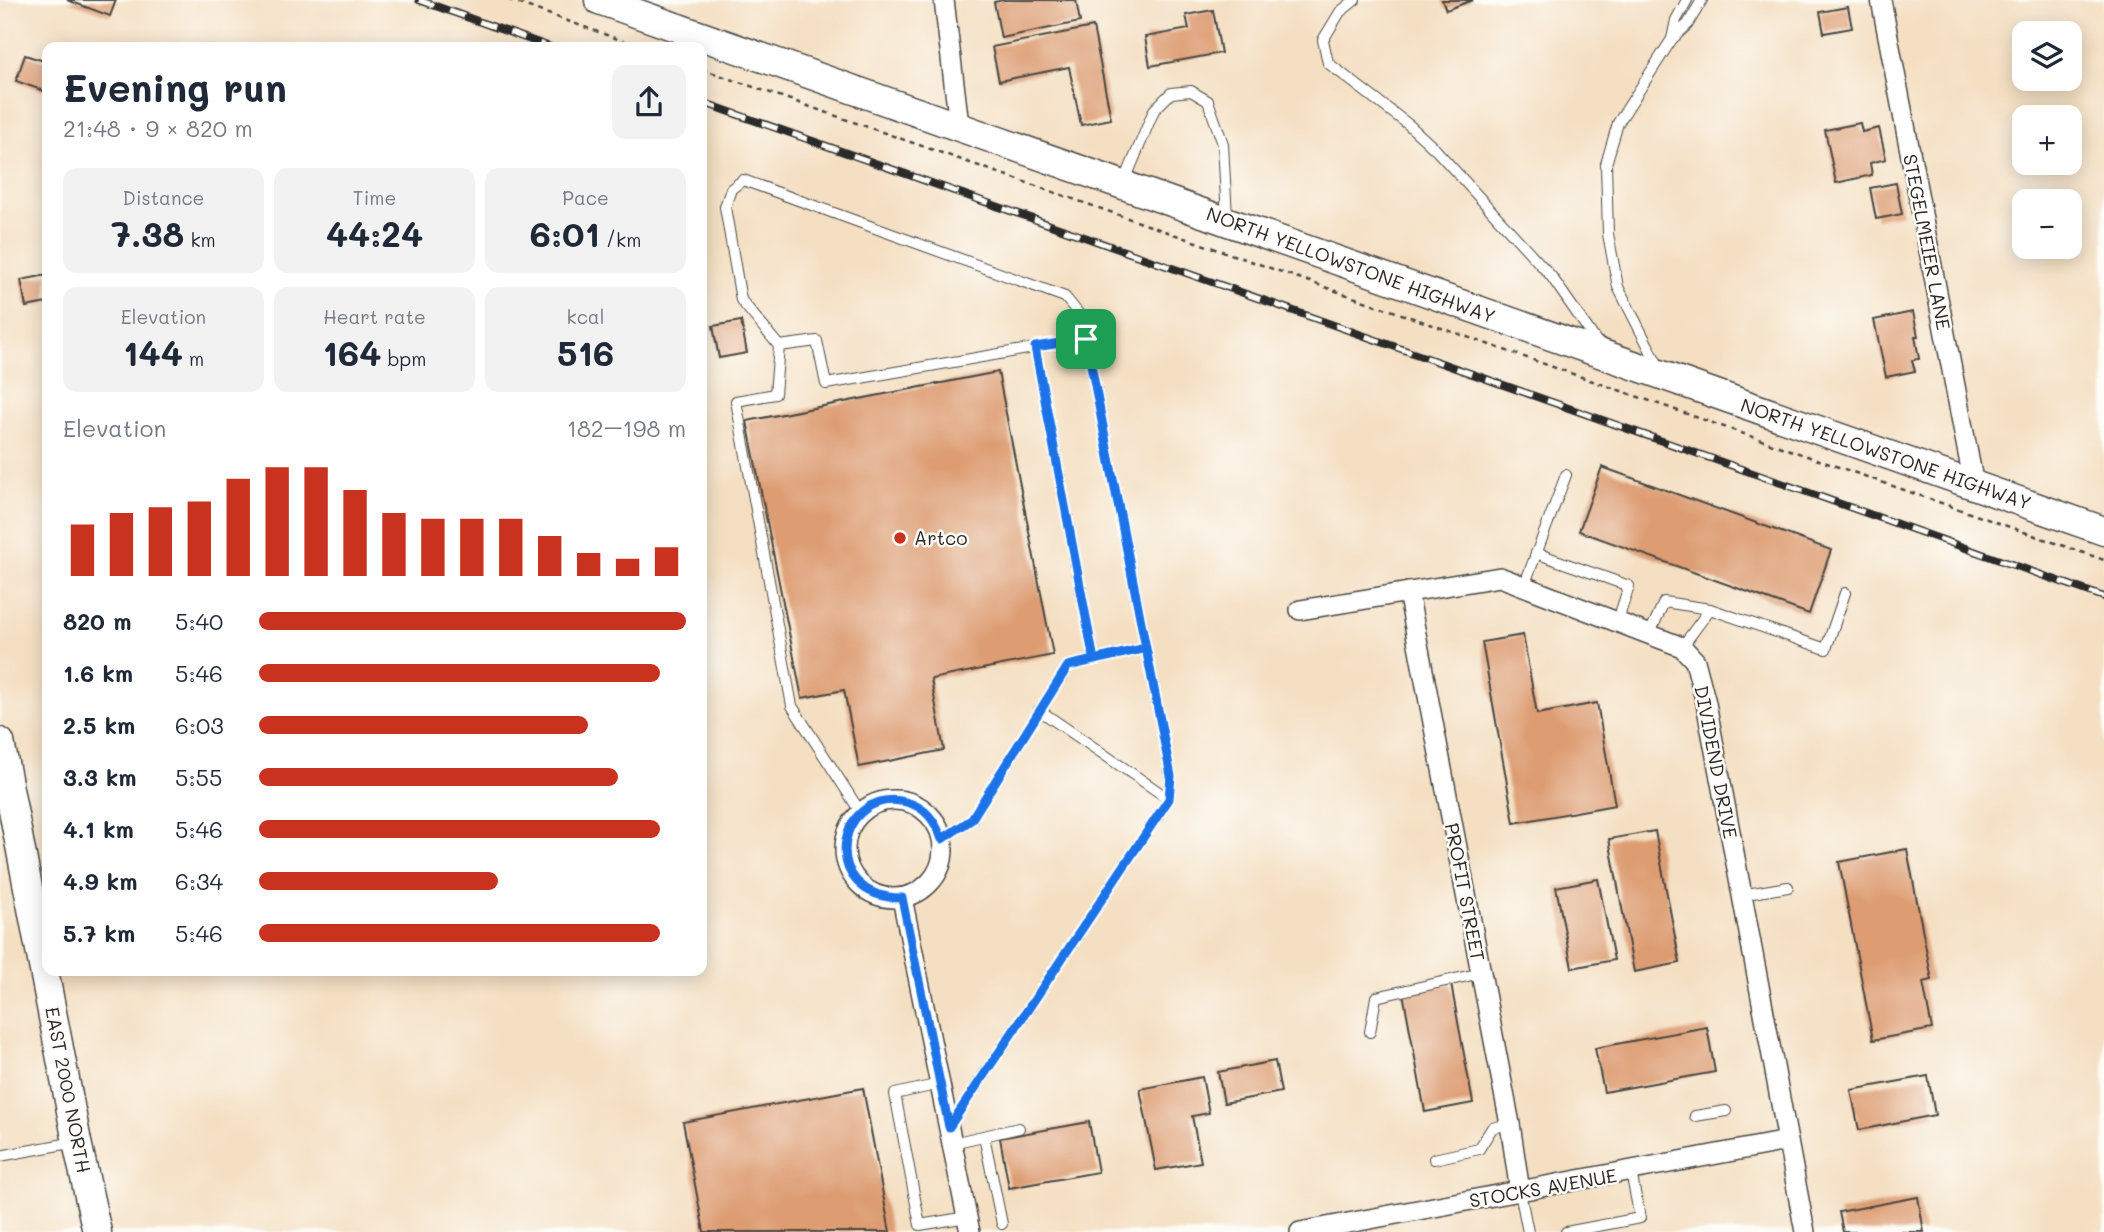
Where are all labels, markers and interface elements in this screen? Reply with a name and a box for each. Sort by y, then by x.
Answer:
map controls [2012,21,2082,259]
button: layers [2012,21,2082,91]
text: Evening run [63,62,287,112]
button: share [612,65,686,139]
button: + [2012,105,2082,175]
text: 21:48 · 9 × 820 m [63,113,253,143]
street label: STEGELMEIER LANE [1898,152,1957,332]
text: Distance [123,185,204,210]
text: Time [353,185,396,210]
text: Pace [562,185,609,210]
button: − [2012,189,2082,259]
street label: NORTH YELLOWSTONE HIGHWAY [1203,201,1499,329]
text: 7.38 [111,210,184,256]
text: 44:24 [326,210,423,256]
text: 6:01 [530,210,600,256]
text: km [184,227,216,252]
text: /km [600,227,641,252]
text: Elevation [121,304,206,329]
text: Heart rate [323,304,426,329]
text: kcal [567,304,604,329]
pin [1056,309,1116,369]
icon: arrive [1067,320,1105,358]
text: 144 [123,329,183,375]
text: 164 [323,329,381,375]
text: 516 [557,329,614,375]
text: m [183,346,204,371]
text: bpm [381,346,426,371]
street label: NORTH YELLOWSTONE HIGHWAY [1738,392,2035,515]
text: Elevation [63,413,166,443]
text: 182–198 m [567,413,686,443]
place label: Artco [914,525,968,550]
marker: Artco [892,530,908,546]
text: 820 m [63,606,131,636]
text: 5:40 [175,606,223,636]
text: 1.6 km [63,658,133,688]
text: 5:46 [175,658,223,688]
street label: DIVIDEND DRIVE [1689,683,1744,841]
text: 2.5 km [63,710,135,740]
text: 6:03 [175,710,224,740]
text: 3.3 km [63,762,137,792]
text: 5:55 [175,762,222,792]
text: 4.1 km [63,814,134,844]
text: 5:46 [175,814,223,844]
street label: PROFIT STREET [1440,821,1491,963]
text: 4.9 km [63,866,137,896]
text: 6:34 [175,866,223,896]
text: 5.7 km [63,918,135,948]
text: 5:46 [175,918,223,948]
street label: EAST 2000 NORTH [40,1005,97,1175]
street label: STOCKS AVENUE [1467,1162,1619,1213]

